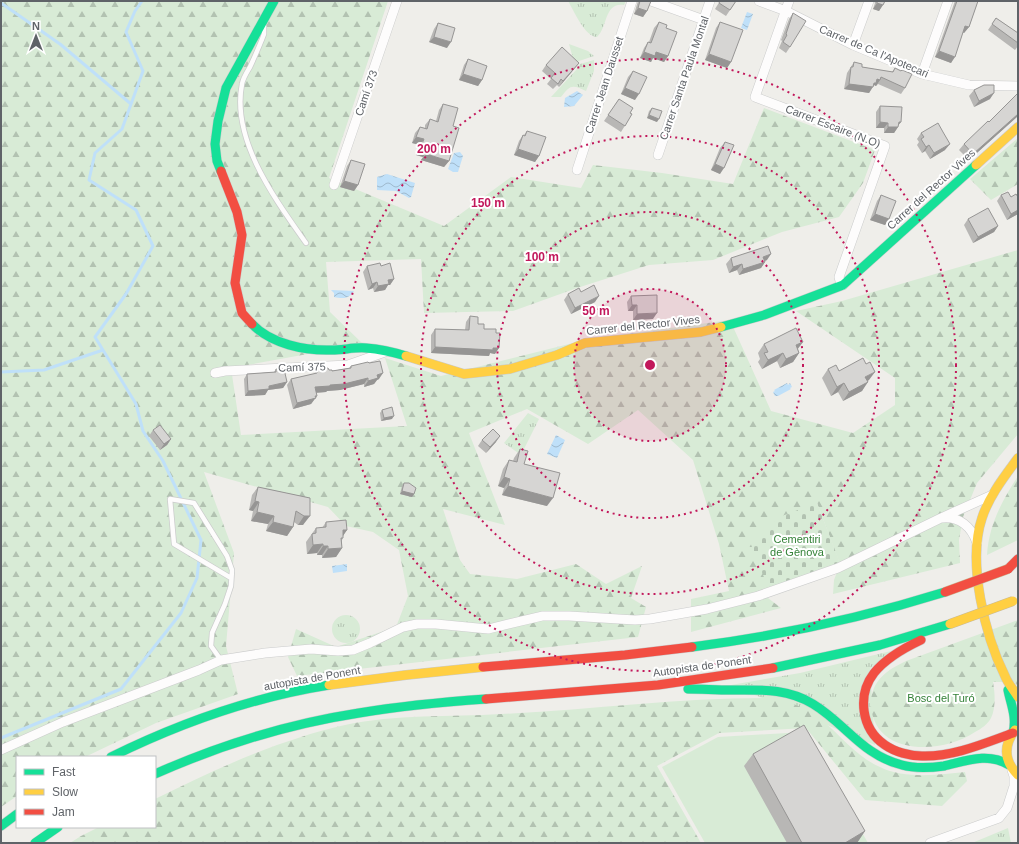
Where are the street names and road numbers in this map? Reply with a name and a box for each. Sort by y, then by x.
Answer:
street label: Carrer Santa Paula Montal [657,14,711,142]
street label: Carrer de Ca l'Apotecari [818,22,930,80]
street label: Carrer Jean Dausset [583,35,625,135]
street label: Camí 373 [353,68,379,118]
street label: Carrer Escaire (N.O) [784,102,882,150]
street label: Carrer del Rector Vives [885,146,978,232]
street label: Carrer del Rector Vives [586,313,701,337]
street label: Camí 375 [278,360,326,374]
street label: Autopista de Ponent [652,653,752,679]
street label: autopista de Ponent [263,664,361,692]

